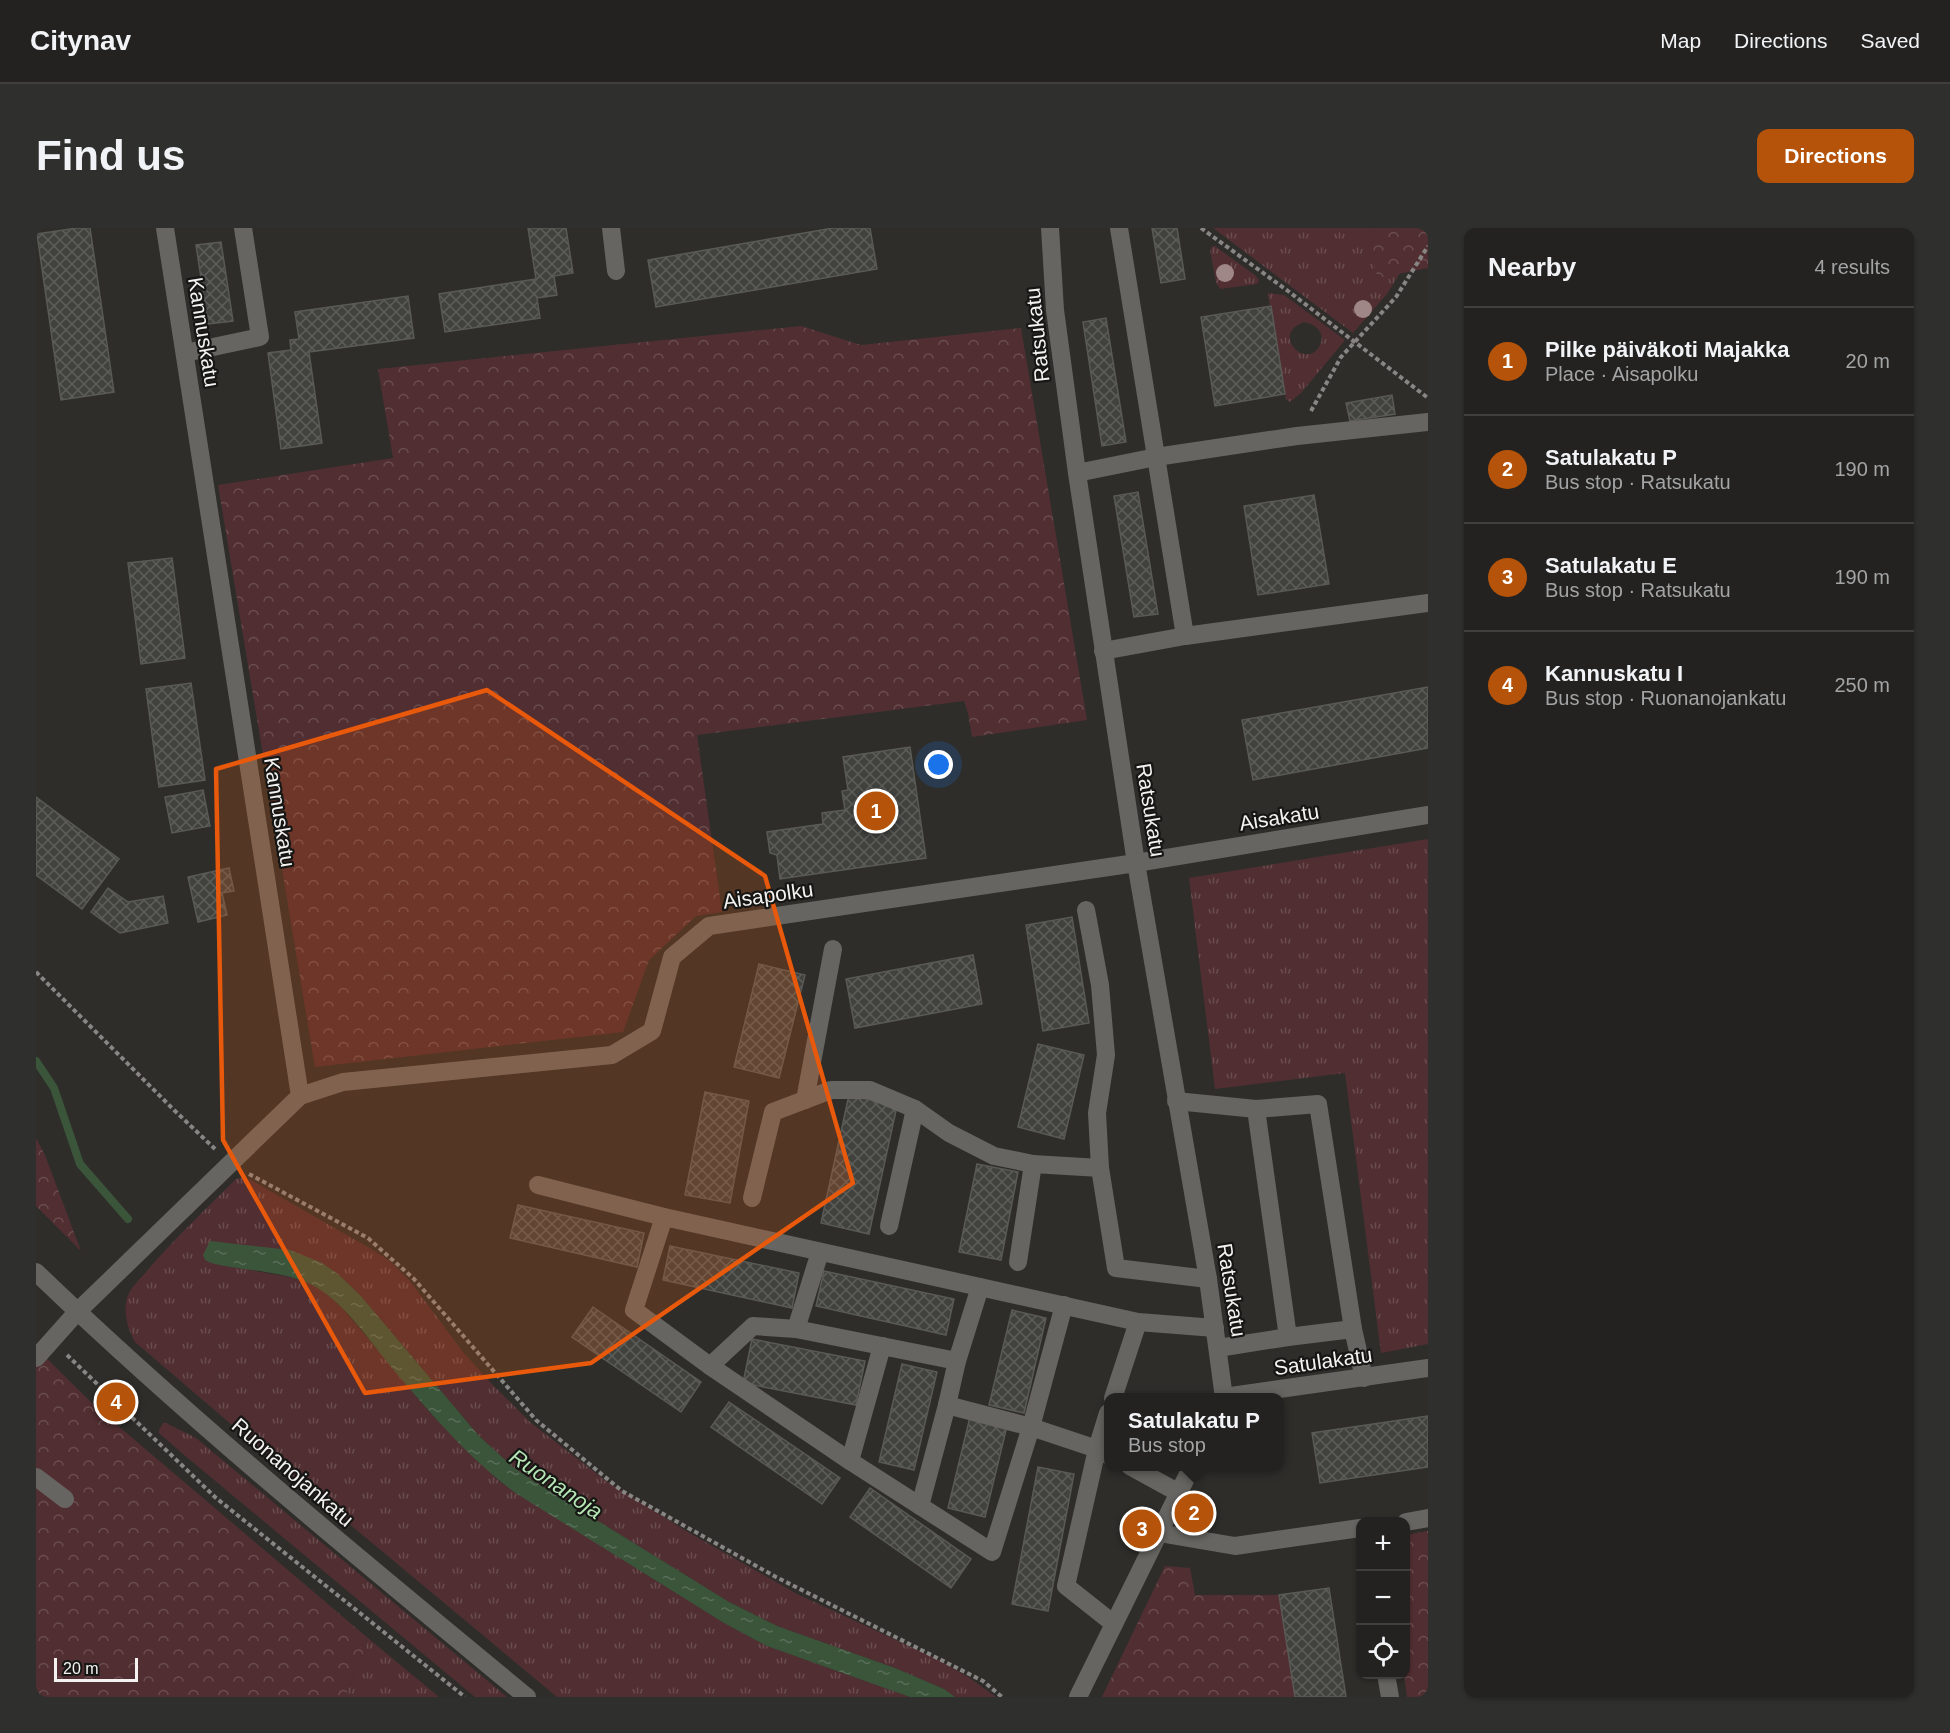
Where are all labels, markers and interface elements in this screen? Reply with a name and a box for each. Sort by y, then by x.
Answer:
text: Citynav [30,25,131,56]
text: Map [1660,29,1701,52]
text: Directions [1734,29,1827,52]
text: Saved [1860,29,1920,52]
button: Directions [1757,129,1914,183]
text: Find us [36,132,185,179]
text: Nearby [1488,252,1576,282]
text: 4 results [1814,256,1890,278]
street label: Kannuskatu [184,275,224,389]
street label: Ratsukatu [1021,287,1053,383]
text: Pilke päiväkoti Majakka [1545,337,1790,362]
text: 1 [1502,350,1513,372]
text: 20 m [1846,350,1890,372]
text: Place · Aisapolku [1545,363,1698,385]
text: Satulakatu P [1545,445,1677,470]
text: 2 [1502,458,1513,480]
text: 190 m [1834,458,1890,480]
text: Bus stop · Ratsukatu [1545,471,1731,493]
text: Satulakatu E [1545,553,1677,578]
text: 3 [1502,566,1513,588]
text: 190 m [1834,566,1890,588]
text: Bus stop · Ratsukatu [1545,579,1731,601]
text: Kannuskatu I [1545,661,1683,686]
text: 4 [1502,674,1513,696]
text: 250 m [1834,674,1890,696]
text: Bus stop · Ruonanojankatu [1545,687,1786,709]
your location [924,750,953,779]
street label: Kannuskatu [260,755,300,869]
street label: Ratsukatu [1132,762,1170,858]
pin: 1 [856,788,896,834]
street label: Aisakatu [1237,799,1321,835]
street label: Aisapolku [721,877,815,913]
street label: Ratsukatu [1213,1242,1251,1338]
street label: Satulakatu [1272,1343,1374,1379]
pin: 4 [96,1380,136,1424]
popup [1104,1393,1284,1471]
text: Satulakatu P [1128,1408,1260,1433]
street label: Ruonanojankatu [228,1413,358,1531]
text: Bus stop [1128,1434,1206,1456]
water label: Ruonanoja [505,1444,607,1524]
pin: 2 [1174,1490,1214,1536]
pin: 3 [1122,1506,1162,1552]
map controls [1356,1517,1410,1679]
button: + [1356,1517,1410,1571]
button: − [1356,1571,1410,1625]
button: locate [1356,1625,1410,1679]
scale bar [54,1655,138,1682]
text: 20 m [63,1660,99,1677]

